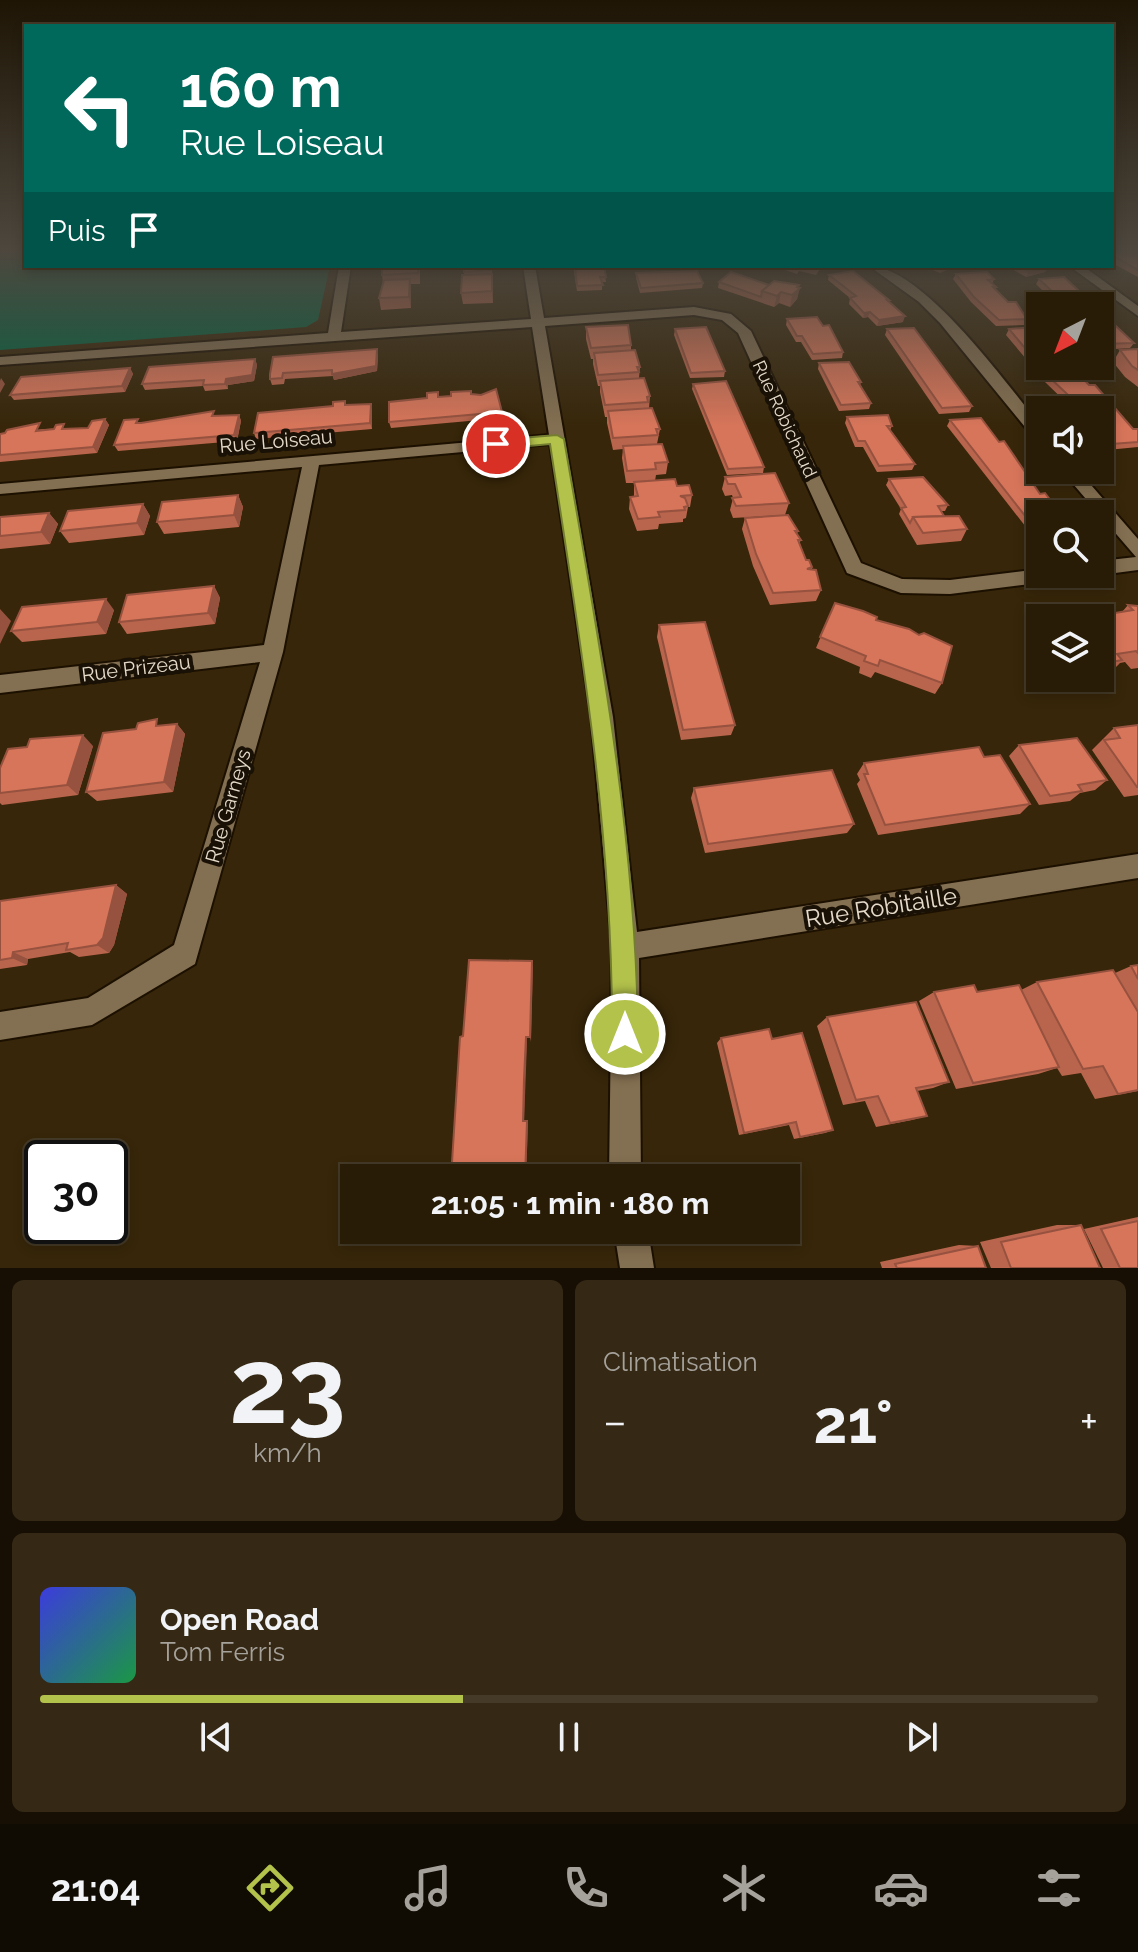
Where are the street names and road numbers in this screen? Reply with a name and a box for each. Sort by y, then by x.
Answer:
street label: Rue Robichaud [749,357,821,481]
street label: Rue Loiseau [218,424,334,458]
street label: Rue Prizeau [80,649,192,687]
street label: Rue Garneys [200,746,256,866]
street label: Rue Robitaille [803,881,959,933]

